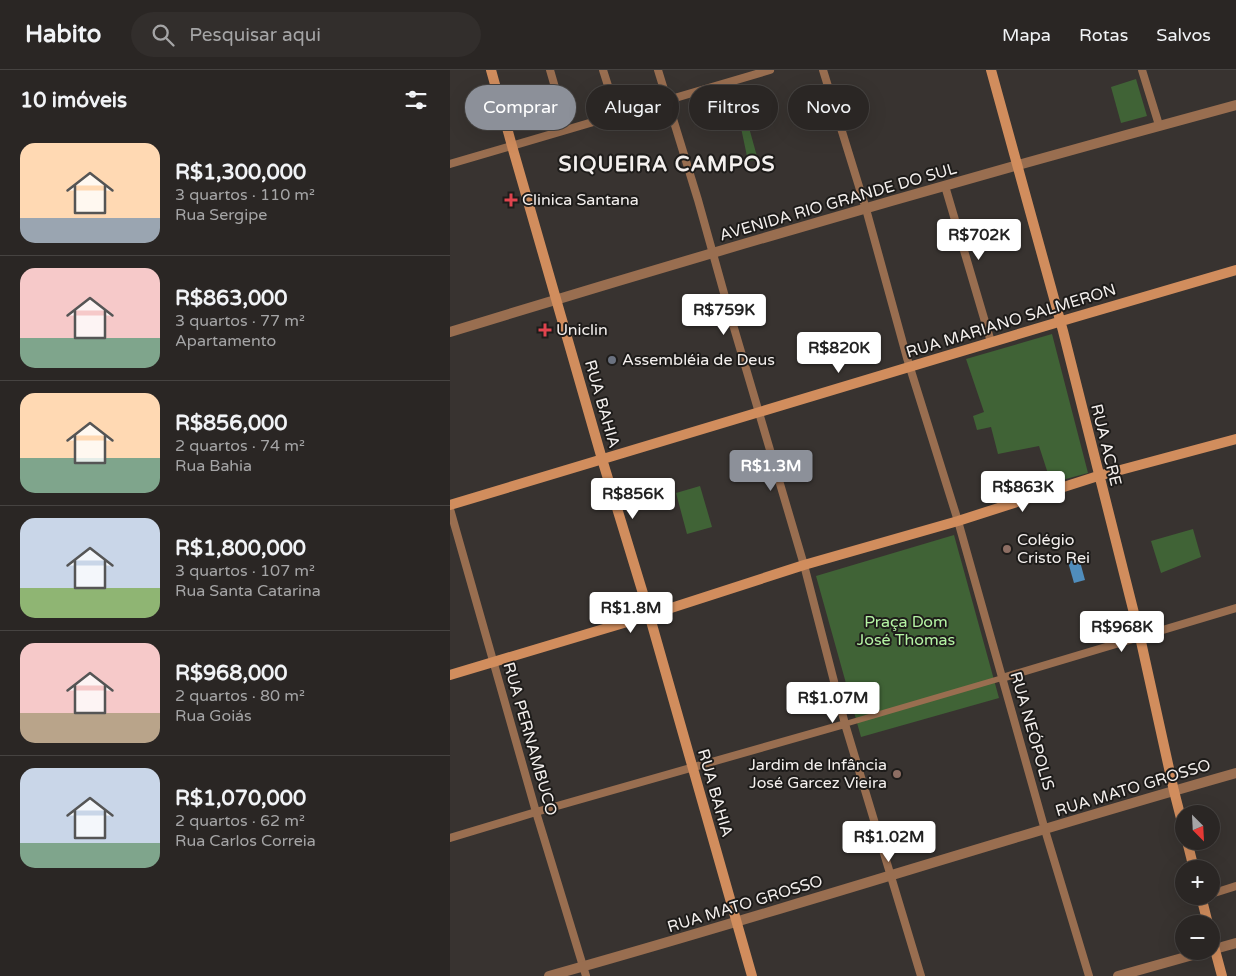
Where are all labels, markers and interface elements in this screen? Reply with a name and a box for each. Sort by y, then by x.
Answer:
search box [131,12,481,57]
text: Habito [25,20,101,49]
icon: search [149,21,177,49]
text: Pesquisar aqui [189,24,321,46]
text: Mapa [1002,24,1051,46]
text: Rotas [1079,24,1128,46]
text: Salvos [1156,24,1211,46]
chip: Comprar [465,85,576,130]
chip: Alugar [586,85,679,130]
chip: Filtros [689,85,778,130]
chip: Novo [788,85,869,130]
icon: filters [402,86,430,114]
text: 10 imóveis [20,88,127,113]
district label: SIQUEIRA CAMPOS [559,152,776,177]
street label: AVENIDA RIO GRANDE DO SUL [717,158,959,246]
text: R$1,300,000 [175,160,306,185]
icon: home [60,163,120,223]
text: 3 quartos · 110 m² [175,185,315,205]
place label: Clinica Santana [522,190,639,210]
marker: Clinica Santana [504,193,518,207]
text: Rua Sergipe [175,205,267,225]
pin: R$702K [938,218,1020,261]
text: R$702K [948,225,1010,245]
street label: RUA MARIANO SALMERON [904,279,1118,363]
text: R$863,000 [175,286,287,311]
icon: home [60,288,120,348]
pin: R$759K [683,294,765,336]
text: R$759K [693,300,755,320]
text: 3 quartos · 77 m² [175,311,305,331]
place label: Uniclin [556,320,608,340]
marker: Uniclin [538,323,552,337]
text: Apartamento [175,331,276,351]
pin: R$820K [798,332,880,374]
text: R$820K [808,338,870,358]
place label: Assembléia de Deus [622,350,775,370]
marker: Assembléia de Deus [606,354,618,366]
street label: RUA BAHIA [580,358,624,451]
street label: RUA ACRE [1086,402,1126,488]
text: R$856,000 [175,411,287,436]
icon: home [60,413,120,473]
text: 2 quartos · 74 m² [175,436,305,456]
pin: R$1.3M [730,450,812,492]
text: Rua Bahia [175,456,252,476]
text: R$1.3M [741,456,801,476]
pin: R$863K [982,470,1064,513]
text: R$863K [992,477,1054,497]
pin: R$856K [592,478,674,520]
text: R$856K [602,484,664,504]
place label: Colégio Cristo Rei [1017,530,1090,568]
text: R$1,800,000 [175,536,306,561]
icon: home [60,538,120,598]
marker: Colégio Cristo Rei [1001,543,1013,555]
text: 3 quartos · 107 m² [175,561,315,581]
text: Rua Santa Catarina [175,581,321,601]
pin: R$1.8M [590,592,672,634]
text: R$1.8M [601,598,661,618]
pin: R$968K [1081,610,1163,653]
park label: Praça Dom José Thomas [857,612,955,650]
text: R$968K [1091,617,1153,637]
street label: RUA PERNAMBUCO [498,660,562,818]
text: R$968,000 [175,661,287,686]
icon: home [60,663,120,723]
street label: RUA NEÓPOLIS [1005,669,1059,793]
pin: R$1.07M [787,682,879,724]
text: 2 quartos · 80 m² [175,686,305,706]
text: R$1.07M [797,688,869,708]
text: Rua Goiás [175,706,252,726]
street label: RUA BAHIA [693,747,737,840]
place label: Jardim de Infância José Garcez Vieira [748,755,887,793]
street label: RUA MATO GROSSO [1053,755,1213,821]
marker: Jardim de Infância José Garcez Vieira [891,768,903,780]
text: R$1,070,000 [175,786,306,811]
icon: home [60,788,120,848]
north arrow [1175,805,1220,850]
map controls [1175,805,1220,960]
text: 2 quartos · 62 m² [175,811,305,831]
pin: R$1.02M [843,820,935,863]
text: R$1.02M [853,827,925,847]
text: Rua Carlos Correia [175,831,316,851]
button: + [1175,860,1220,905]
street label: RUA MATO GROSSO [665,871,825,937]
button: − [1175,915,1220,960]

